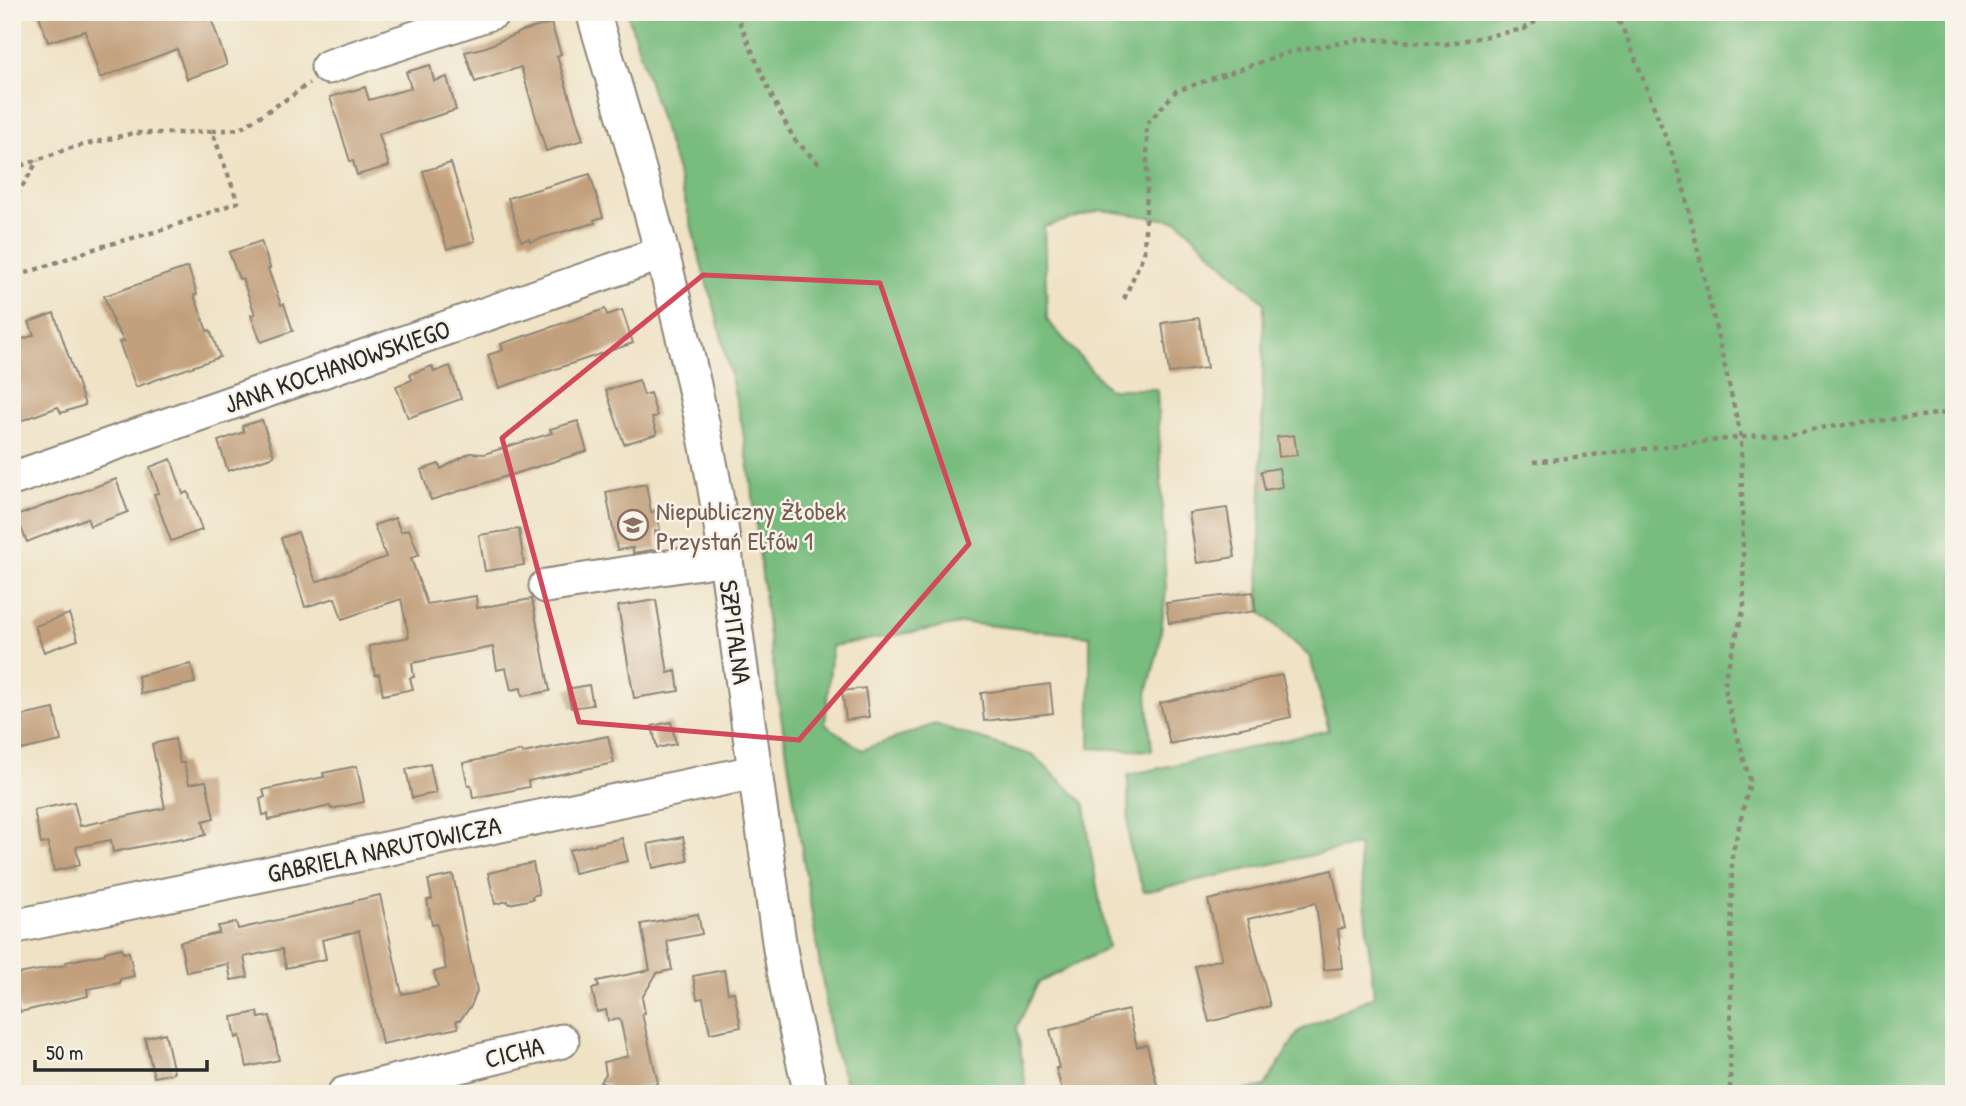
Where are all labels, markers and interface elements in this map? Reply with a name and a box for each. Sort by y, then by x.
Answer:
street label: JANA KOCHANOWSKIEGO [220,311,454,421]
place label: Niepubliczny Żłobek Przystań Elfów 1 [656,493,847,558]
school or university icon: Niepubliczny Żłobek Przystań Elfów 1 [616,508,650,542]
street label: SZPITALNA [711,578,761,687]
street label: GABRIELA NARUTOWICZA [264,807,504,891]
street label: CICHA [481,1028,547,1076]
scale bar [35,1029,206,1073]
text: 50 m [46,1038,83,1067]

